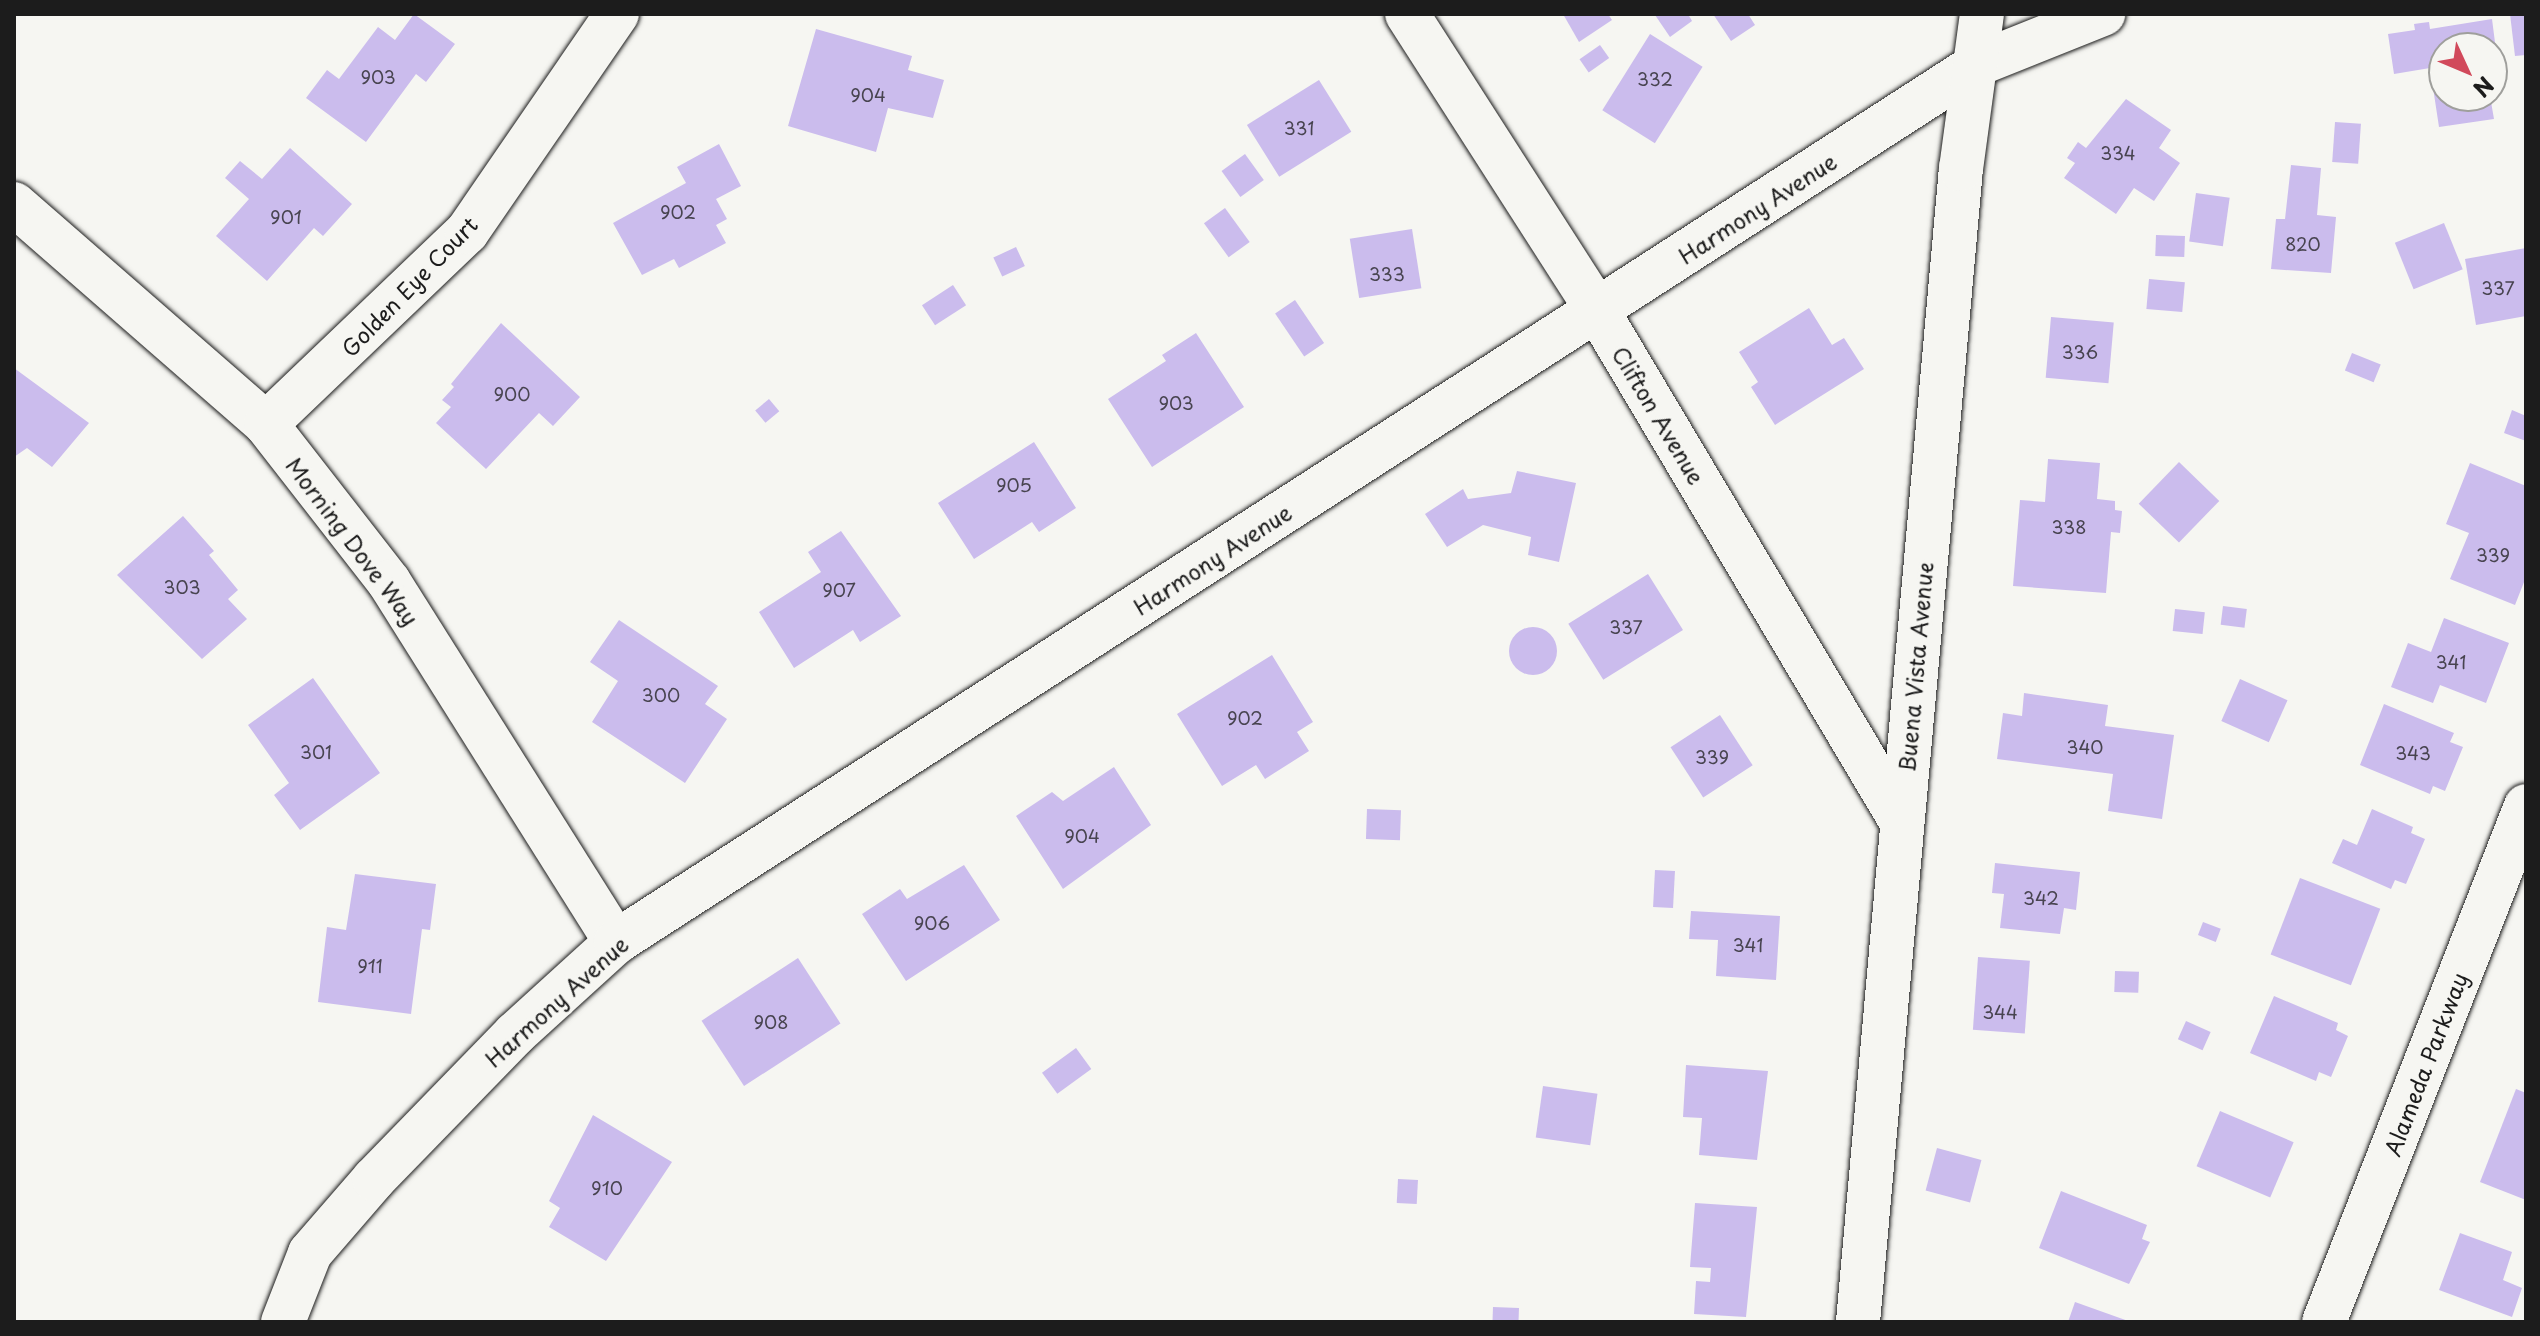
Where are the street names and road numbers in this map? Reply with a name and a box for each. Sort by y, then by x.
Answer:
street label: Harmony Avenue [1673,147,1841,269]
street label: Golden Eye Court [335,210,483,362]
street label: Clifton Avenue [1608,342,1710,488]
street label: Morning Dove Way [282,452,424,630]
street label: Harmony Avenue [1128,498,1296,620]
street label: Buena Vista Avenue [1893,561,1937,773]
street label: Harmony Avenue [479,930,633,1072]
street label: Alameda Parkway [2378,969,2472,1159]

